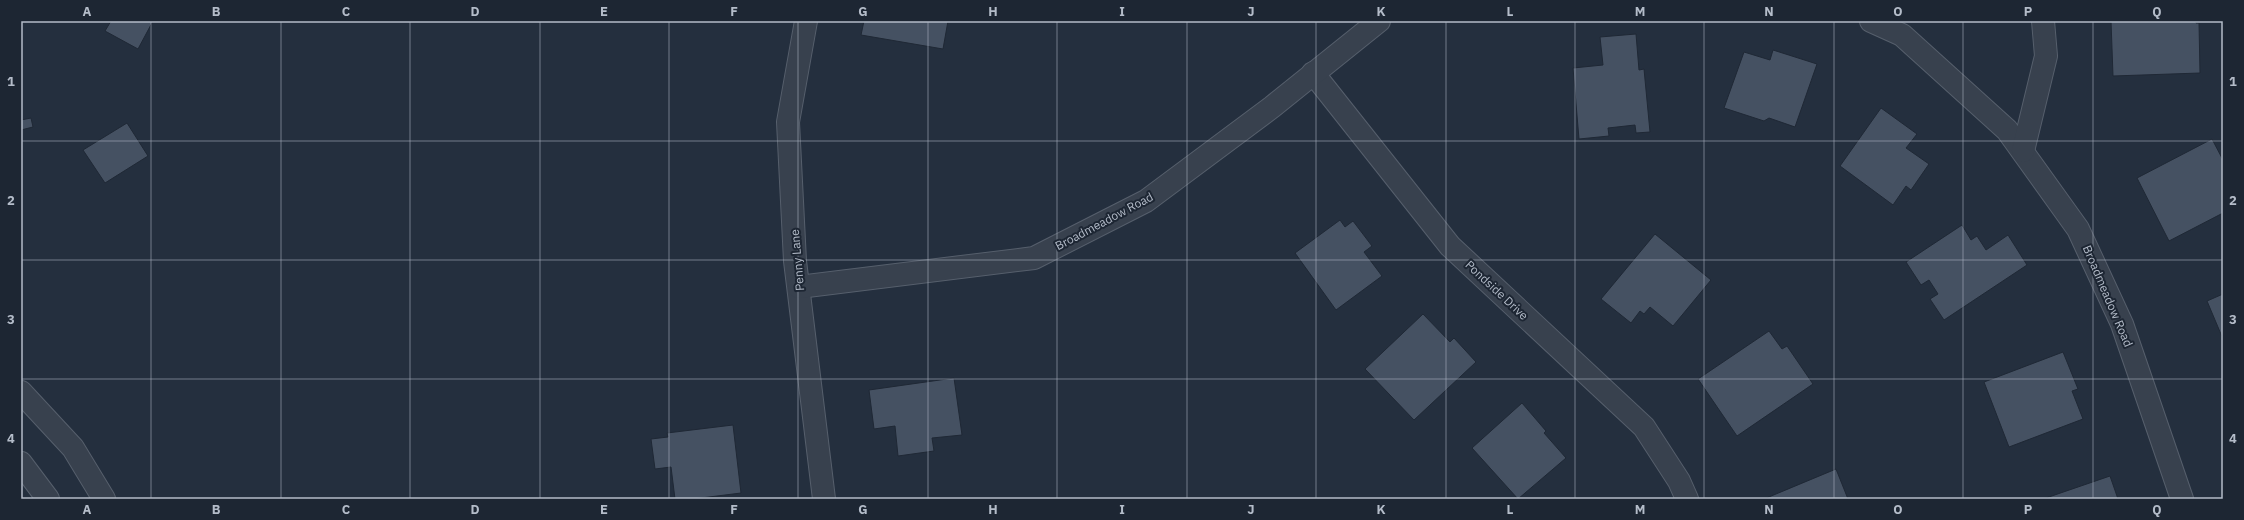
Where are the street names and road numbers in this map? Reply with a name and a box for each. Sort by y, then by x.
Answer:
street label: Broadmeadow Road [1052,189,1156,253]
street label: Penny Lane [787,228,807,291]
street label: Broadmeadow Road [2080,243,2136,349]
street label: Pondside Drive [1462,257,1532,323]

